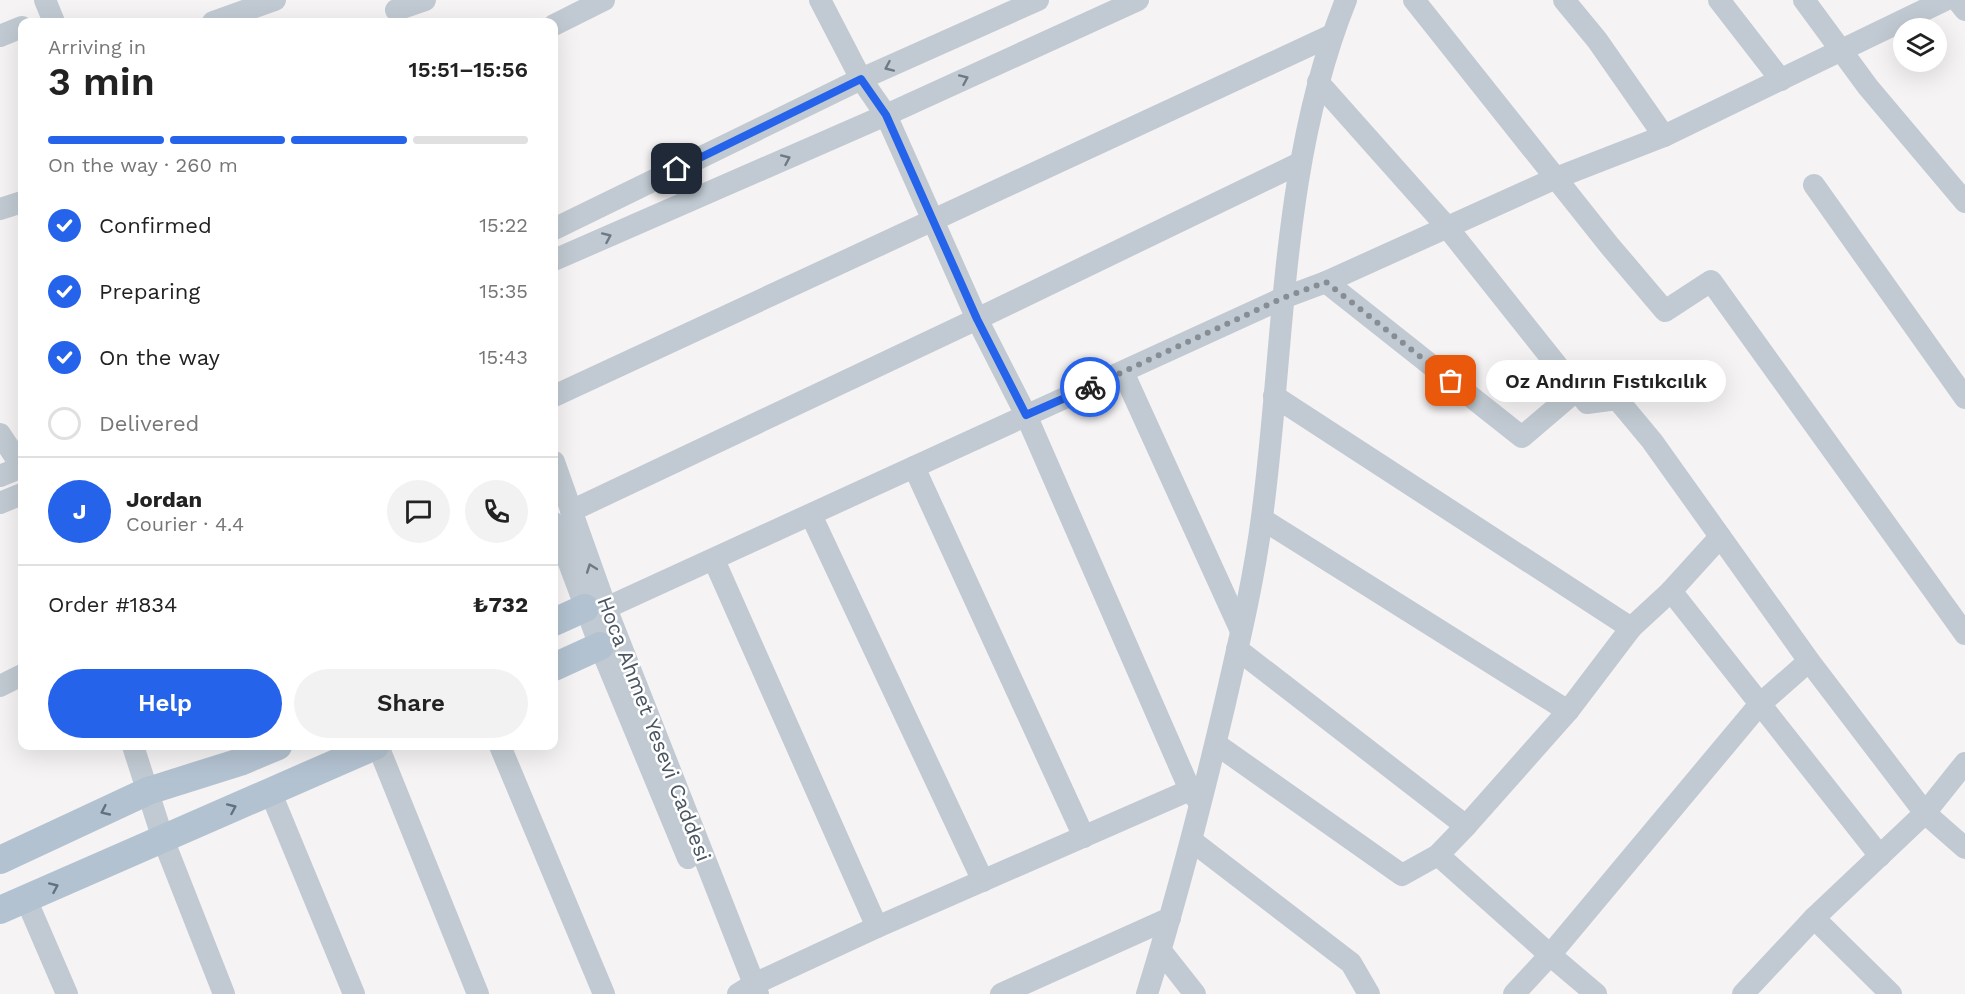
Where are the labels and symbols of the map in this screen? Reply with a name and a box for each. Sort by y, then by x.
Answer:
one-way arrow [884,59,895,71]
one-way arrow [957,75,968,87]
pin [651,143,702,194]
one-way arrow [779,154,790,166]
one-way arrow [601,232,612,244]
pin [1425,355,1476,406]
courier [1060,357,1120,417]
callout: Oz Andırın Fıstıkcılık [1487,360,1727,402]
one-way arrow [586,563,599,574]
street label: Hoca Ahmet Yesevi Caddesi [592,593,717,865]
one-way arrow [226,803,237,815]
one-way arrow [101,804,112,816]
one-way arrow [47,882,58,894]

